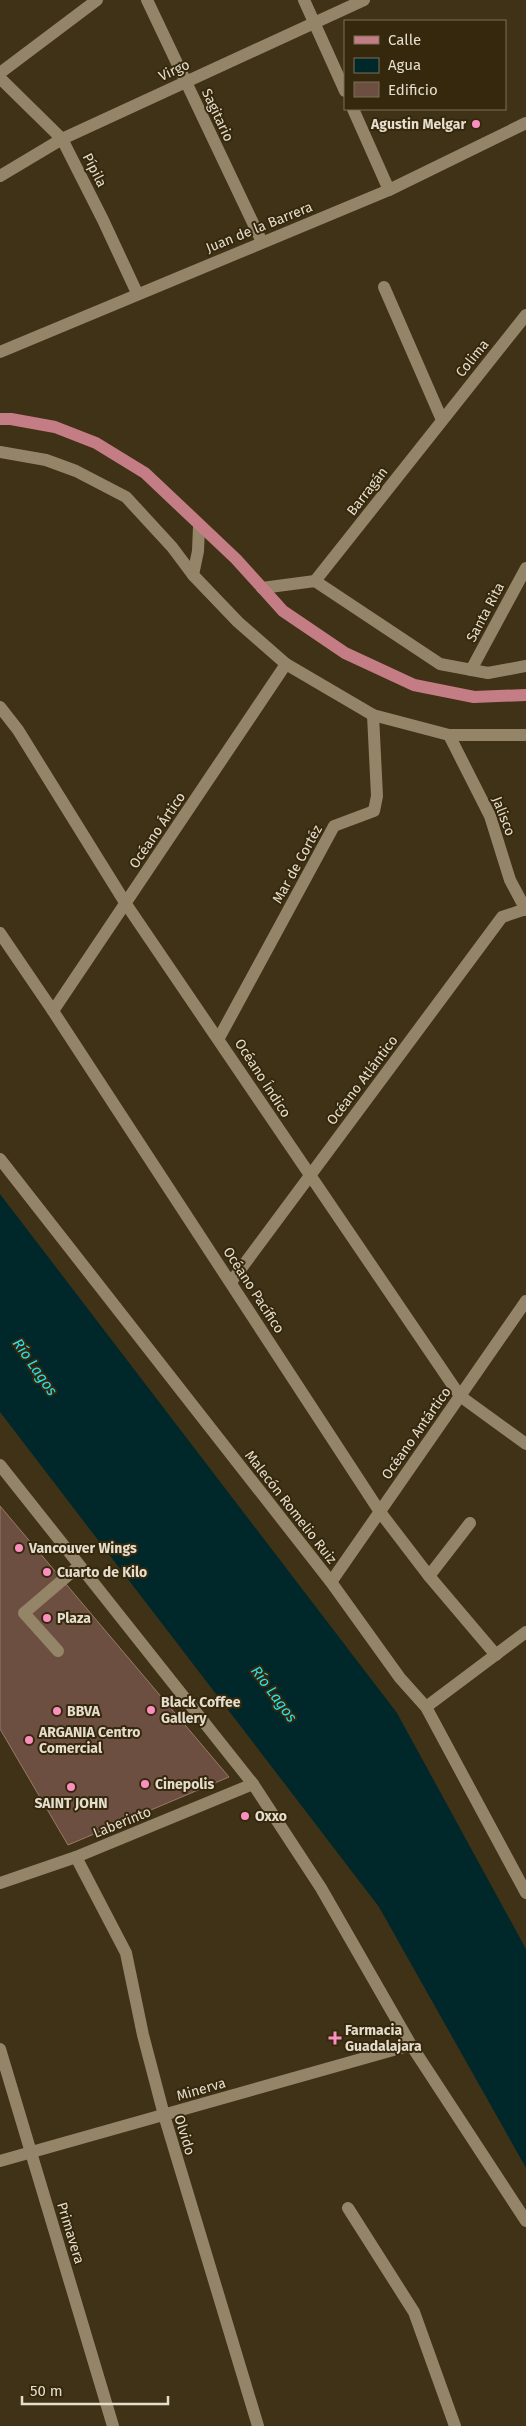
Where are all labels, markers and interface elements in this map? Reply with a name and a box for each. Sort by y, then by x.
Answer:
legend [344,20,506,110]
text: Calle [388,31,421,49]
street label: Virgo [156,56,192,85]
text: Agua [388,56,421,74]
text: Edificio [388,81,438,99]
street label: Sagitario [198,86,237,144]
place label: Agustin Melgar [370,116,466,133]
marker: Agustin Melgar [470,118,482,130]
street label: Pípila [79,150,110,190]
street label: Juan de la Barrera [203,198,315,257]
street label: Colima [452,336,493,381]
street label: Barragán [343,464,392,519]
street label: Santa Rita [463,580,508,645]
street label: Océano Ártico [125,788,189,872]
street label: Jalisco [488,794,519,838]
street label: Mar de Cortéz [269,822,326,906]
street label: Océano Atlántico [323,1032,402,1128]
street label: Océano Índico [231,1035,295,1121]
street label: Océano Pacífico [219,1244,288,1337]
water label: Río Lagos [9,1335,61,1399]
street label: Océano Antártico [378,1384,455,1483]
street label: Malecón Romelio Ruiz [241,1447,340,1567]
place label: Vancouver Wings [28,1540,137,1557]
marker: Vancouver Wings [13,1542,25,1554]
place label: Cuarto de Kilo [57,1564,147,1581]
marker: Cuarto de Kilo [41,1566,53,1578]
place label: Plaza [57,1610,91,1627]
marker: Plaza [41,1612,53,1624]
water label: Río Lagos [247,1662,301,1726]
place label: Black Coffee Gallery [161,1694,241,1727]
place label: BBVA [67,1703,101,1720]
marker: Black Coffee Gallery [145,1704,157,1716]
marker: BBVA [51,1705,63,1717]
place label: ARGANIA Centro Comercial [38,1724,140,1757]
marker: ARGANIA Centro Comercial [23,1734,35,1746]
place label: Cinepolis [155,1776,214,1793]
marker: Cinepolis [139,1778,151,1790]
marker: SAINT JOHN [65,1781,77,1793]
place label: SAINT JOHN [34,1795,108,1812]
street label: Laberinto [91,1803,154,1842]
place label: Oxxo [255,1808,287,1825]
marker: Oxxo [239,1810,251,1822]
place label: Farmacia Guadalajara [345,2022,422,2055]
marker: Farmacia Guadalajara [329,2032,341,2044]
street label: Minerva [175,2074,228,2105]
street label: Olvido [170,2113,199,2157]
street label: Primavera [53,2200,88,2266]
scale bar [22,2374,169,2406]
text: 50 m [30,2382,63,2400]

